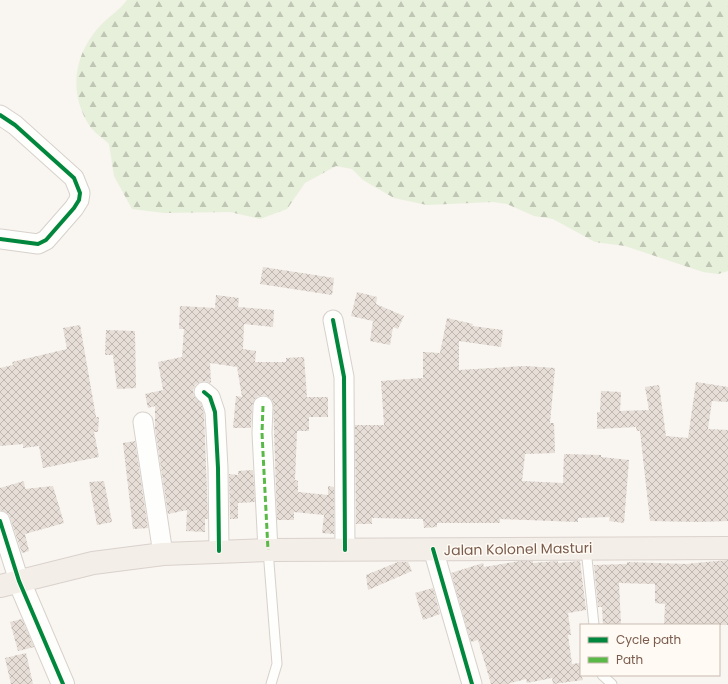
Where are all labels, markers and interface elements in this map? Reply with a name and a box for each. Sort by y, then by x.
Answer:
street label: Jalan Kolonel Masturi [444,538,592,560]
legend [580,624,720,676]
text: Cycle path [616,631,681,648]
text: Path [616,651,643,668]

